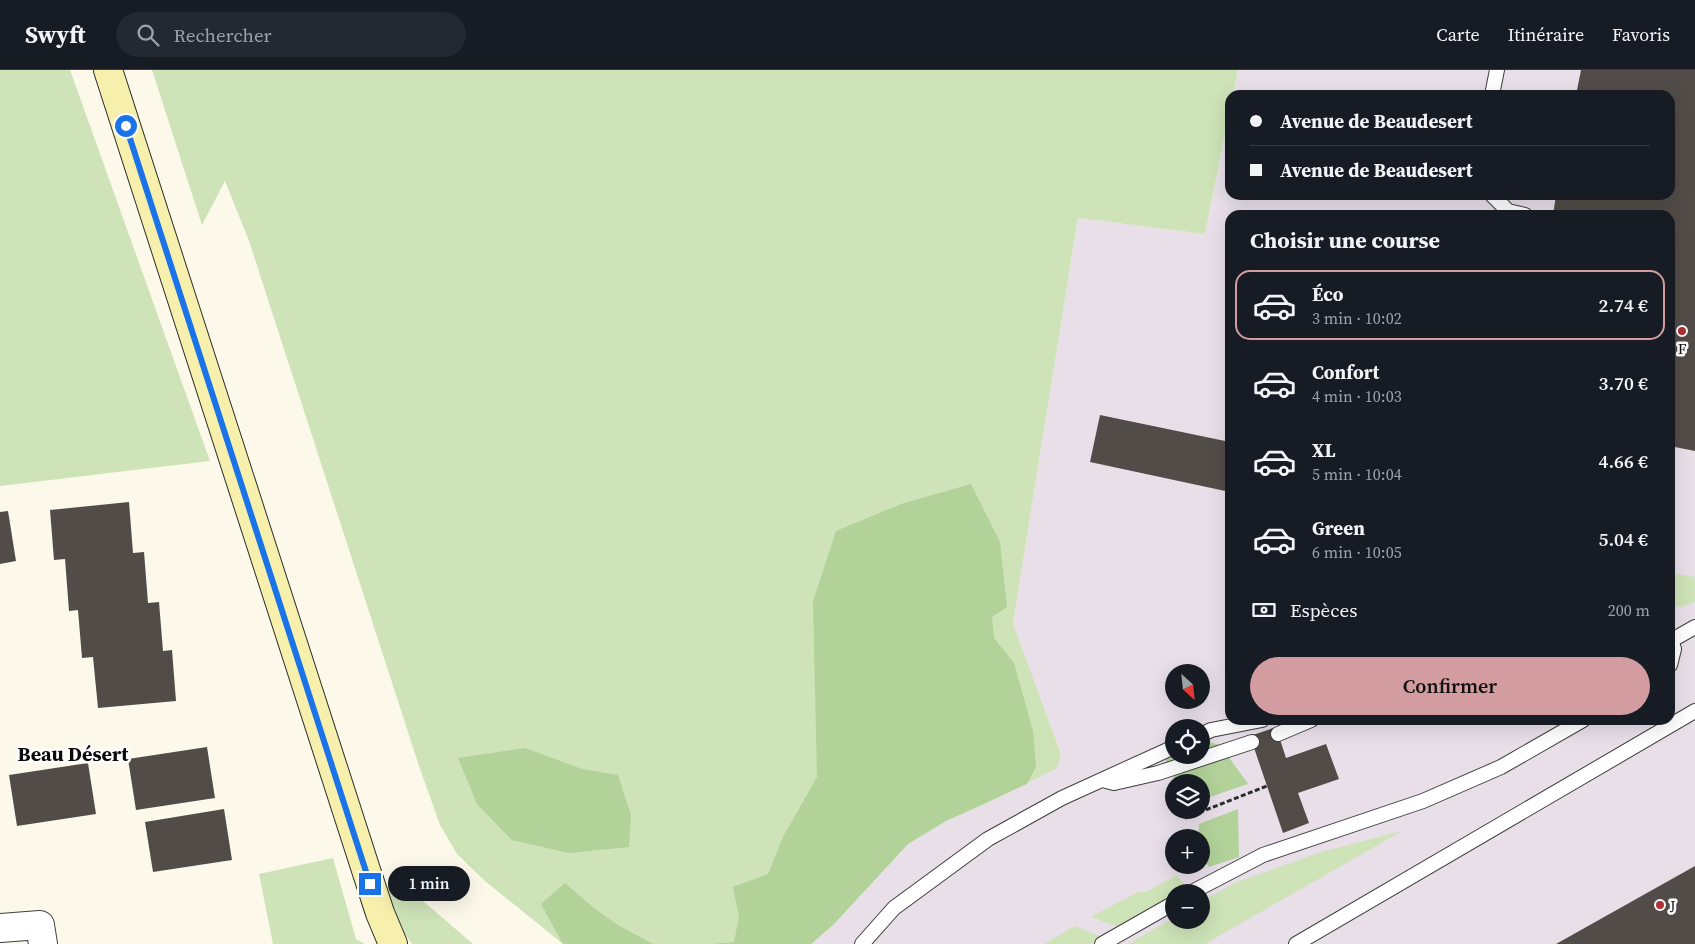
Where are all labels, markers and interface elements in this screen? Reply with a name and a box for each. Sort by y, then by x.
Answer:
search box [116,12,466,57]
text: Swyft [25,18,86,51]
icon: search [134,21,162,49]
text: Rechercher [174,22,272,48]
text: Carte [1436,22,1480,47]
text: Itinéraire [1508,22,1584,47]
text: Favoris [1612,22,1670,47]
text: Avenue de Beaudesert [1280,108,1473,134]
route start [115,115,137,137]
text: Avenue de Beaudesert [1280,157,1473,183]
text: Choisir une course [1250,225,1440,255]
text: Éco [1312,281,1344,307]
icon: car [1252,283,1297,328]
text: 2.74 € [1599,292,1648,318]
text: 3 min · 10:02 [1312,307,1402,329]
marker: F [1676,325,1688,337]
place label: F [1678,338,1687,359]
text: Confort [1312,359,1379,385]
icon: car [1252,361,1297,406]
text: 3.70 € [1599,370,1648,396]
text: 4 min · 10:03 [1312,385,1402,407]
text: XL [1312,437,1335,463]
icon: car [1252,439,1297,484]
text: 4.66 € [1599,448,1648,474]
text: 5 min · 10:04 [1312,463,1402,485]
text: Green [1312,515,1365,541]
icon: car [1252,517,1297,562]
text: 5.04 € [1599,526,1648,552]
text: 6 min · 10:05 [1312,541,1402,563]
icon: cash [1250,596,1278,624]
text: Espèces [1290,597,1358,623]
text: 200 m [1608,599,1650,621]
button: Confirmer [1250,657,1650,715]
north arrow [1165,664,1210,709]
map controls [1165,664,1210,929]
button: locate [1165,719,1210,764]
district label: Beau Désert [18,740,129,768]
button: layers [1165,774,1210,819]
button: + [1165,829,1210,874]
callout: 1 min [388,866,470,902]
text: 1 min [408,872,450,894]
route end [359,873,381,895]
button: − [1165,884,1210,929]
place label: J [1669,895,1676,916]
marker: J [1654,899,1666,911]

